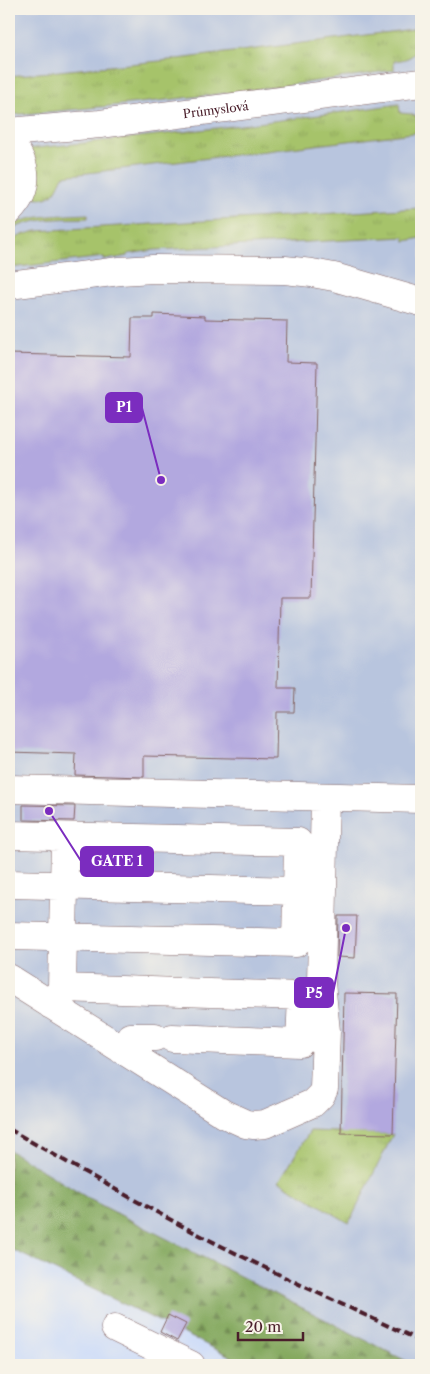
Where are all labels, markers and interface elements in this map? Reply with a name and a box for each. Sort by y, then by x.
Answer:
street label: Průmyslová [182,98,250,121]
callout: P1 [106,393,142,422]
text: P1 [116,398,133,416]
callout: GATE 1 [81,847,153,876]
text: GATE 1 [91,852,144,870]
callout: P5 [295,978,333,1007]
text: P5 [305,984,323,1002]
scale bar [238,1309,302,1341]
text: 20 m [245,1317,281,1336]

